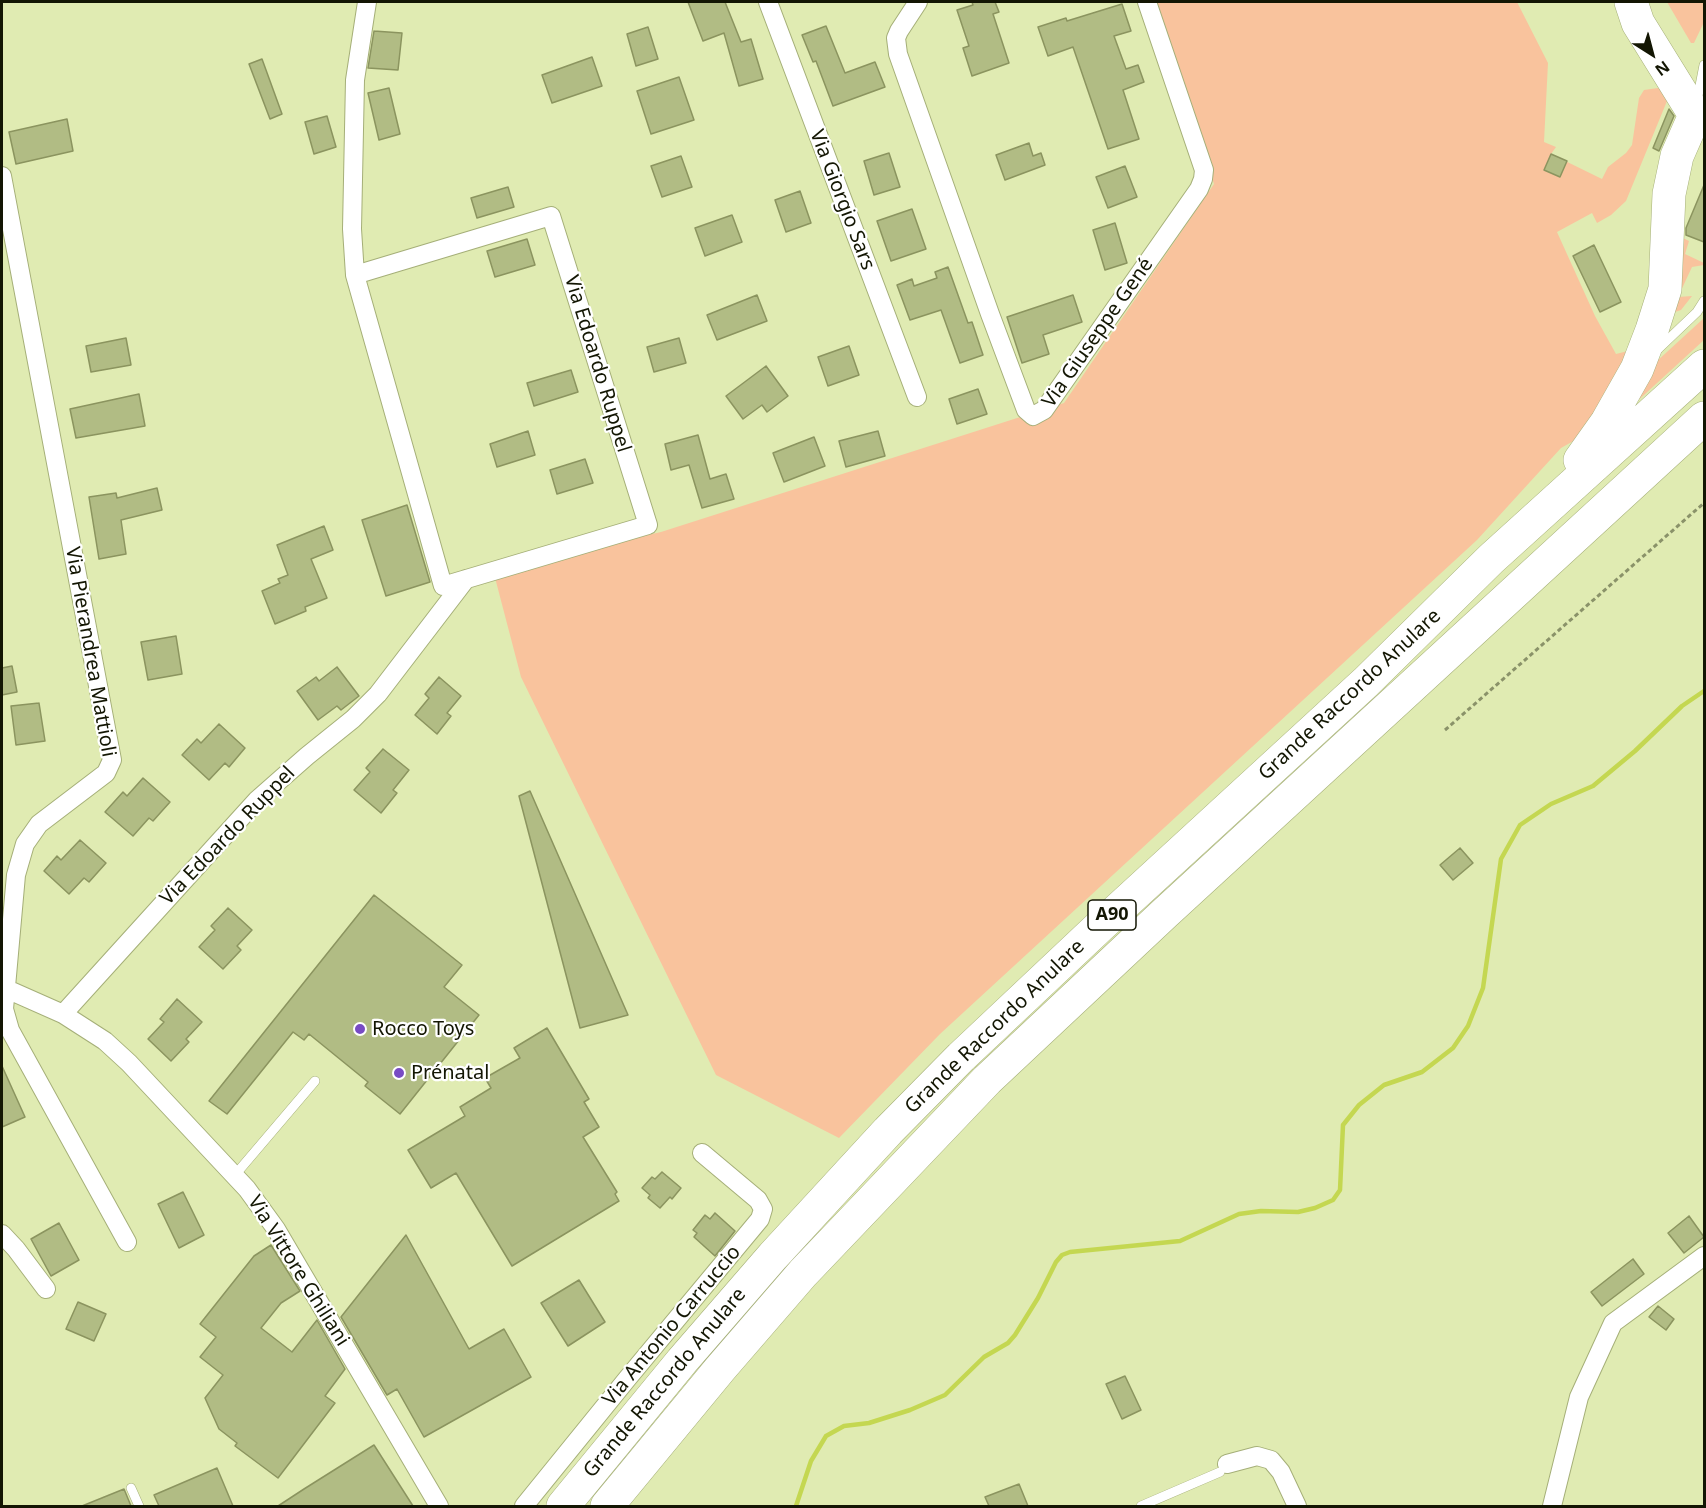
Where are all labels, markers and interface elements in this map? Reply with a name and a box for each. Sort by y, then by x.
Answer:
north arrow [1622,24,1682,84]
text: N [1651,56,1674,81]
street label: Via Giorgio Sars [804,126,880,274]
street label: Via Giuseppe Gené [1037,254,1159,412]
street label: Via Edoardo Ruppel [559,273,635,455]
street label: Via Pierandrea Mattioli [60,545,120,759]
street label: Grande Raccordo Anulare [1254,604,1446,786]
street label: Via Edoardo Ruppel [156,762,300,910]
road number: A90 [1088,900,1136,930]
street label: Grande Raccordo Anulare [900,935,1090,1119]
place label: Rocco Toys [372,1017,474,1041]
marker: Rocco Toys [353,1022,367,1036]
place label: Prénatal [411,1061,489,1085]
marker: Prénatal [392,1066,406,1080]
street label: Via Vittore Ghiliani [242,1191,354,1351]
street label: Via Antonio Carruccio [598,1241,746,1411]
street label: Grande Raccordo Anulare [579,1283,751,1483]

